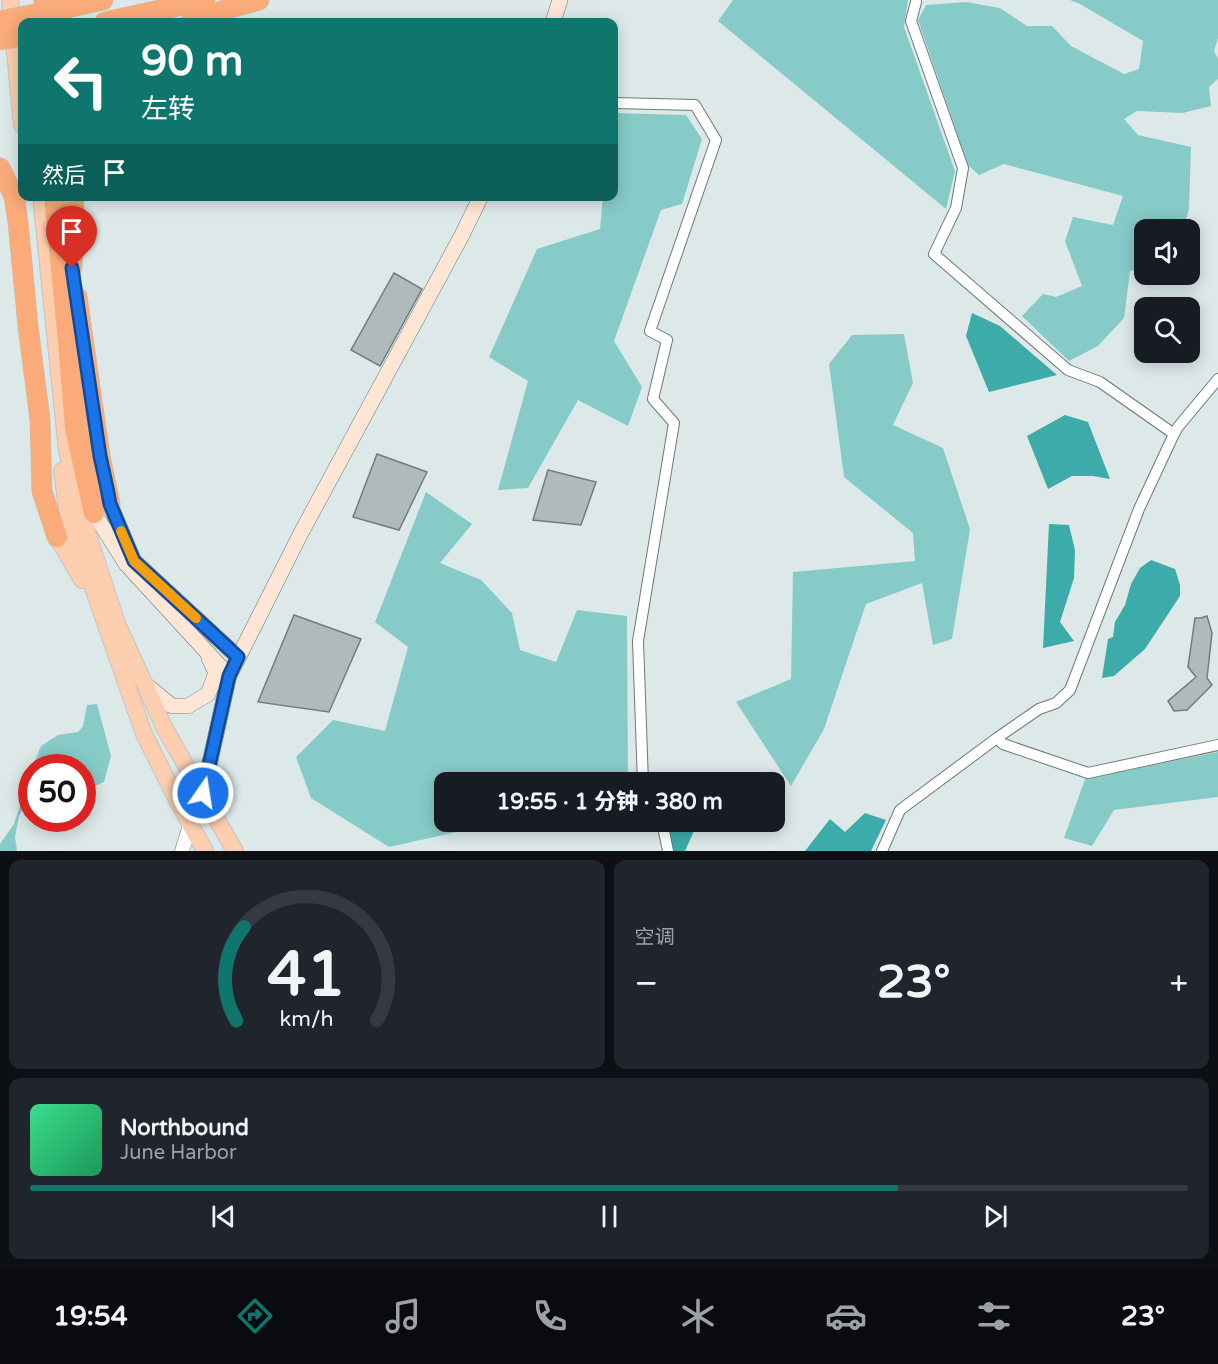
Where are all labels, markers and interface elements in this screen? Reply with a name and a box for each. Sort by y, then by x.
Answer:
text: 90 m [141,36,243,87]
icon: left [42,42,120,120]
text: 左转 [141,93,195,126]
icon: arrive [98,156,131,189]
text: 然后 [42,163,86,189]
pin [46,206,97,268]
icon: arrive [55,215,88,248]
map controls [1134,219,1200,363]
button: sound [1134,219,1200,285]
button: search [1134,297,1200,363]
speed limit sign: 50 [18,754,96,832]
position arrow [171,761,235,825]
text: 19:55 · 1 分钟 · 380 m [496,789,723,815]
text: 空调 [635,926,675,950]
text: 41 [268,938,346,1013]
text: 23° [877,956,950,1010]
text: − [635,964,658,1003]
text: + [1169,964,1188,1003]
text: km/h [280,1007,334,1033]
text: Northbound [120,1115,249,1141]
text: June Harbor [120,1141,237,1165]
icon: previous [207,1200,240,1233]
icon: pause [593,1200,626,1233]
icon: next [979,1200,1012,1233]
icon: directions [234,1295,276,1337]
icon: music [382,1295,424,1337]
icon: phone [529,1295,571,1337]
icon: climate [677,1295,719,1337]
icon: car [825,1295,867,1337]
icon: filters [973,1295,1015,1337]
text: 19:54 [53,1300,128,1333]
text: 23° [1121,1300,1165,1333]

